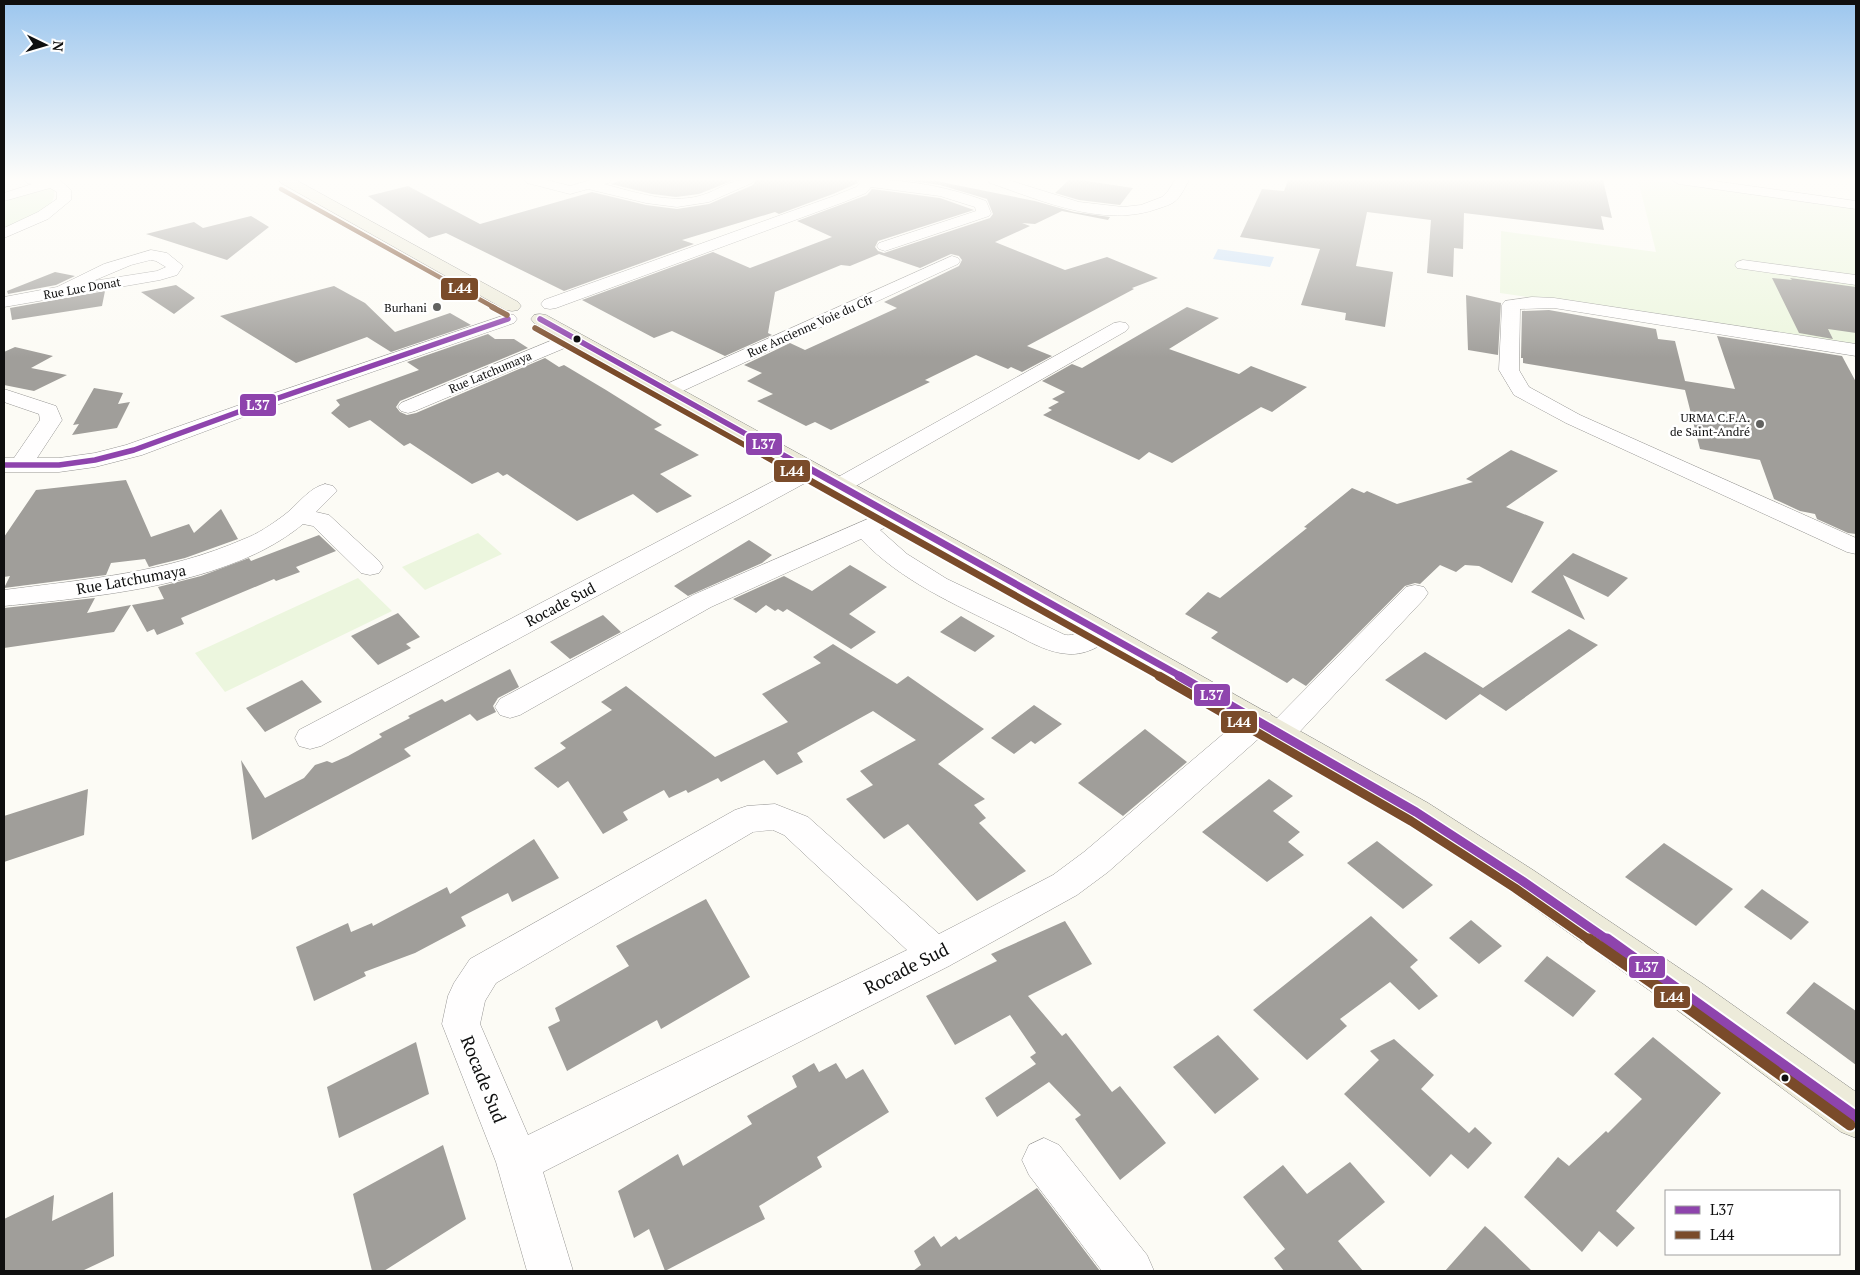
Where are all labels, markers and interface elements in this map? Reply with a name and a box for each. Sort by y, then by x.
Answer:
north arrow [20,20,70,70]
text: N [48,40,68,53]
street label: Rue Luc Donat [42,274,122,302]
line badge: L44 [440,277,479,301]
text: L44 [448,278,472,297]
street label: Rue Ancienne Voie du Cfr [745,291,875,360]
place label: Burhani [384,300,427,315]
marker: Burhani [431,301,443,313]
unlabelled marker [572,334,582,344]
street label: Rue Latchumaya [446,348,534,396]
line badge: L37 [239,393,277,417]
text: L37 [246,395,270,414]
place label: URMA C.F.A. de Saint-André [1670,410,1750,439]
marker: URMA C.F.A. de Saint-André [1754,418,1766,430]
line badge: L37 [745,432,783,456]
text: L37 [752,434,776,453]
line badge: L44 [773,459,811,483]
text: L44 [780,461,804,480]
street label: Rue Latchumaya [75,559,188,598]
street label: Rocade Sud [521,577,599,631]
line badge: L37 [1193,683,1231,707]
text: L37 [1200,685,1224,704]
line badge: L44 [1220,710,1258,734]
text: L44 [1227,712,1251,731]
street label: Rocade Sud [860,936,952,1000]
line badge: L37 [1628,955,1666,979]
text: L37 [1635,957,1659,976]
line badge: L44 [1653,985,1691,1009]
text: L44 [1660,987,1684,1006]
street label: Rocade Sud [456,1032,512,1126]
unlabelled marker [1780,1073,1790,1083]
legend [1665,1190,1840,1255]
text: L37 [1710,1199,1734,1219]
text: L44 [1710,1224,1734,1244]

